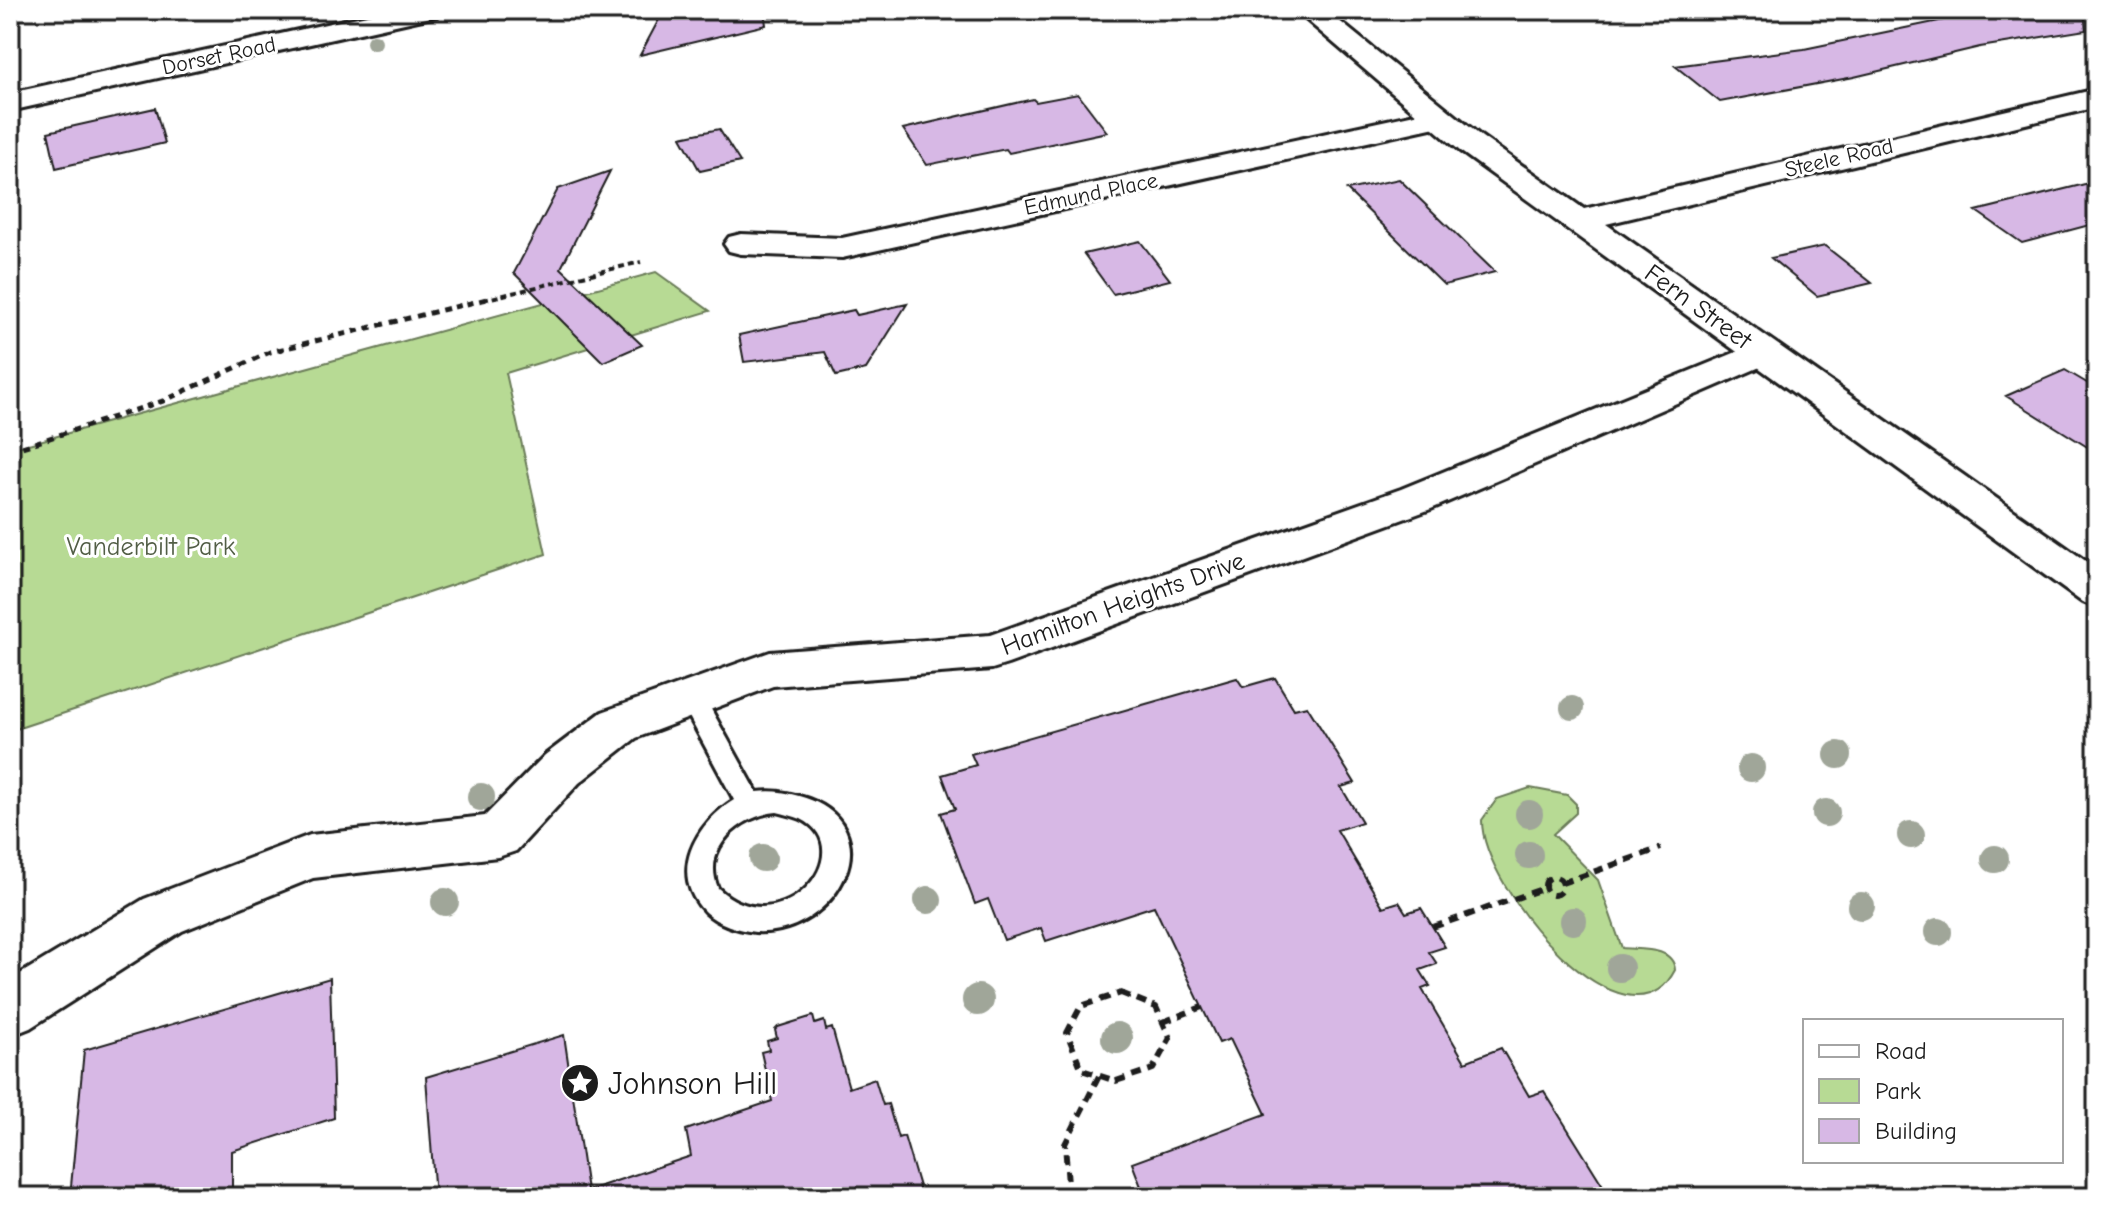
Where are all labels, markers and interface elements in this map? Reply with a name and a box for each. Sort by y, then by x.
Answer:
street label: Dorset Road [160,31,278,81]
street label: Steele Road [1782,133,1896,183]
street label: Edmund Place [1022,167,1160,221]
street label: Fern Street [1639,258,1759,357]
park label: Vanderbilt Park [67,532,236,562]
street label: Hamilton Heights Drive [997,546,1249,662]
legend [1803,1019,2063,1163]
text: Road [1875,1037,1927,1065]
place icon: Johnson Hill [559,1062,601,1104]
place label: Johnson Hill [608,1065,777,1102]
text: Park [1875,1077,1921,1105]
text: Building [1875,1117,1957,1145]

